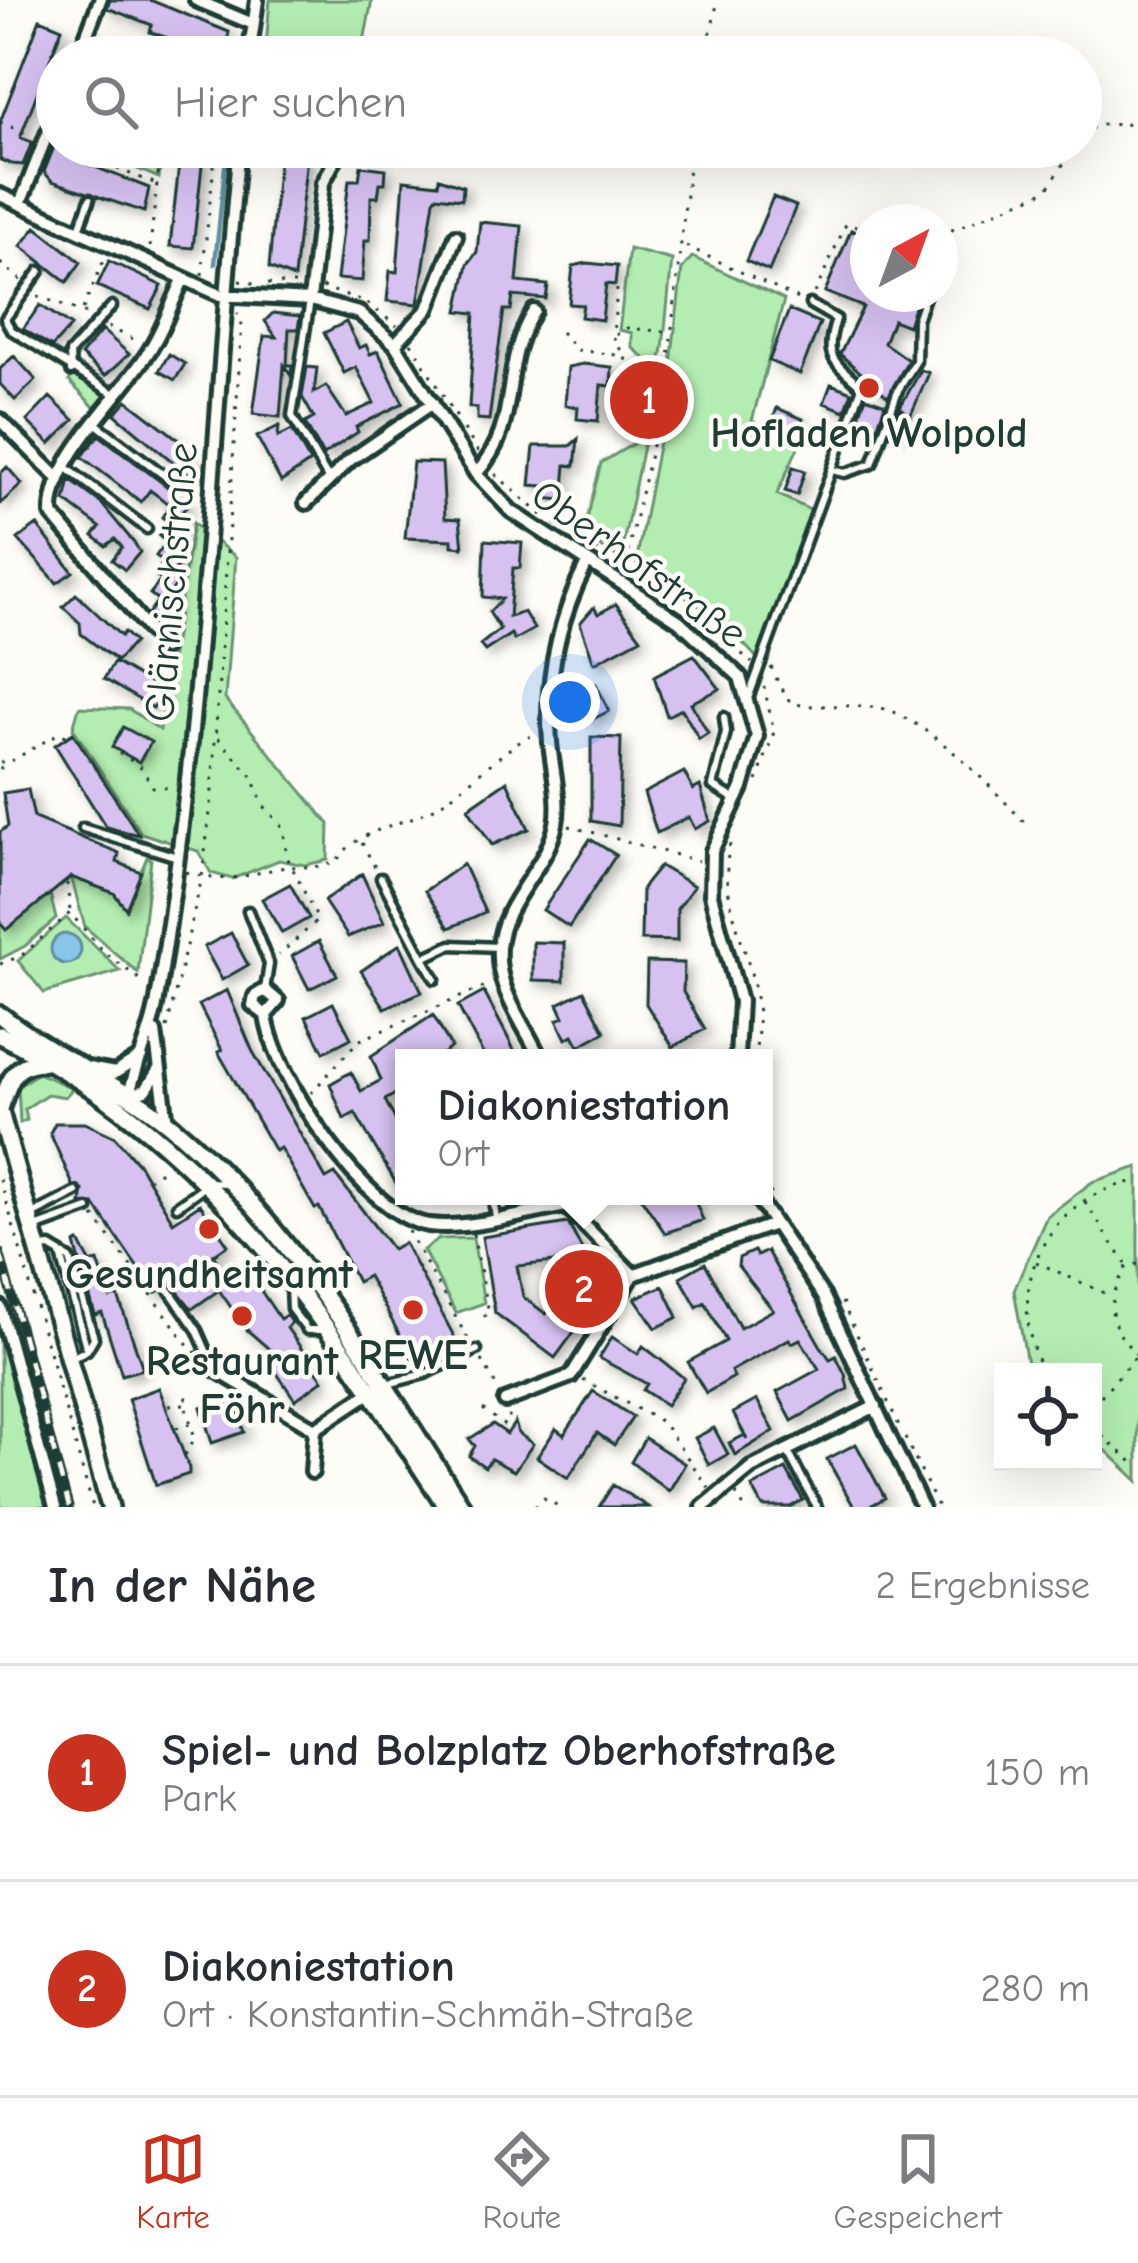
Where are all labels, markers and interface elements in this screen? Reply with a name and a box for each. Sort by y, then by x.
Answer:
search box [36,36,1102,168]
icon: search [78,69,144,135]
text: Hier suchen [174,76,407,128]
north arrow [850,204,958,312]
pin: 1 [610,355,688,445]
marker: Hofladen Wolpold [856,375,882,401]
place label: Hofladen Wolpold [710,409,1028,458]
street label: Glärnischstraße [135,440,208,724]
street label: Oberhofstraße [522,470,756,659]
your location [540,672,600,732]
popup [395,1049,773,1205]
text: Diakoniestation [438,1079,730,1131]
text: Ort [438,1131,489,1176]
marker: Gesundheitsamt [196,1216,222,1242]
pin: 2 [545,1244,623,1334]
place label: Gesundheitsamt [65,1250,354,1299]
marker: REWE [400,1297,426,1323]
marker: Restaurant Föhr [229,1303,255,1329]
place label: REWE [358,1331,468,1380]
place label: Restaurant Föhr [146,1337,339,1434]
map controls [994,1363,1102,1471]
button: locate [994,1363,1102,1471]
text: In der Nähe [48,1556,316,1615]
text: 2 Ergebnisse [875,1563,1090,1608]
text: Spiel- und Bolzplatz Oberhofstraße [162,1724,836,1776]
text: 1 [79,1750,95,1795]
text: 150 m [984,1750,1090,1795]
text: Park [162,1776,237,1821]
text: Diakoniestation [162,1940,455,1992]
text: 2 [77,1966,97,2011]
text: 280 m [980,1966,1090,2011]
text: Ort · Konstantin-Schmäh-Straße [162,1992,694,2037]
tab: Karte [136,2126,210,2236]
tab: Route [482,2126,561,2236]
tab: Gespeichert [834,2126,1002,2236]

